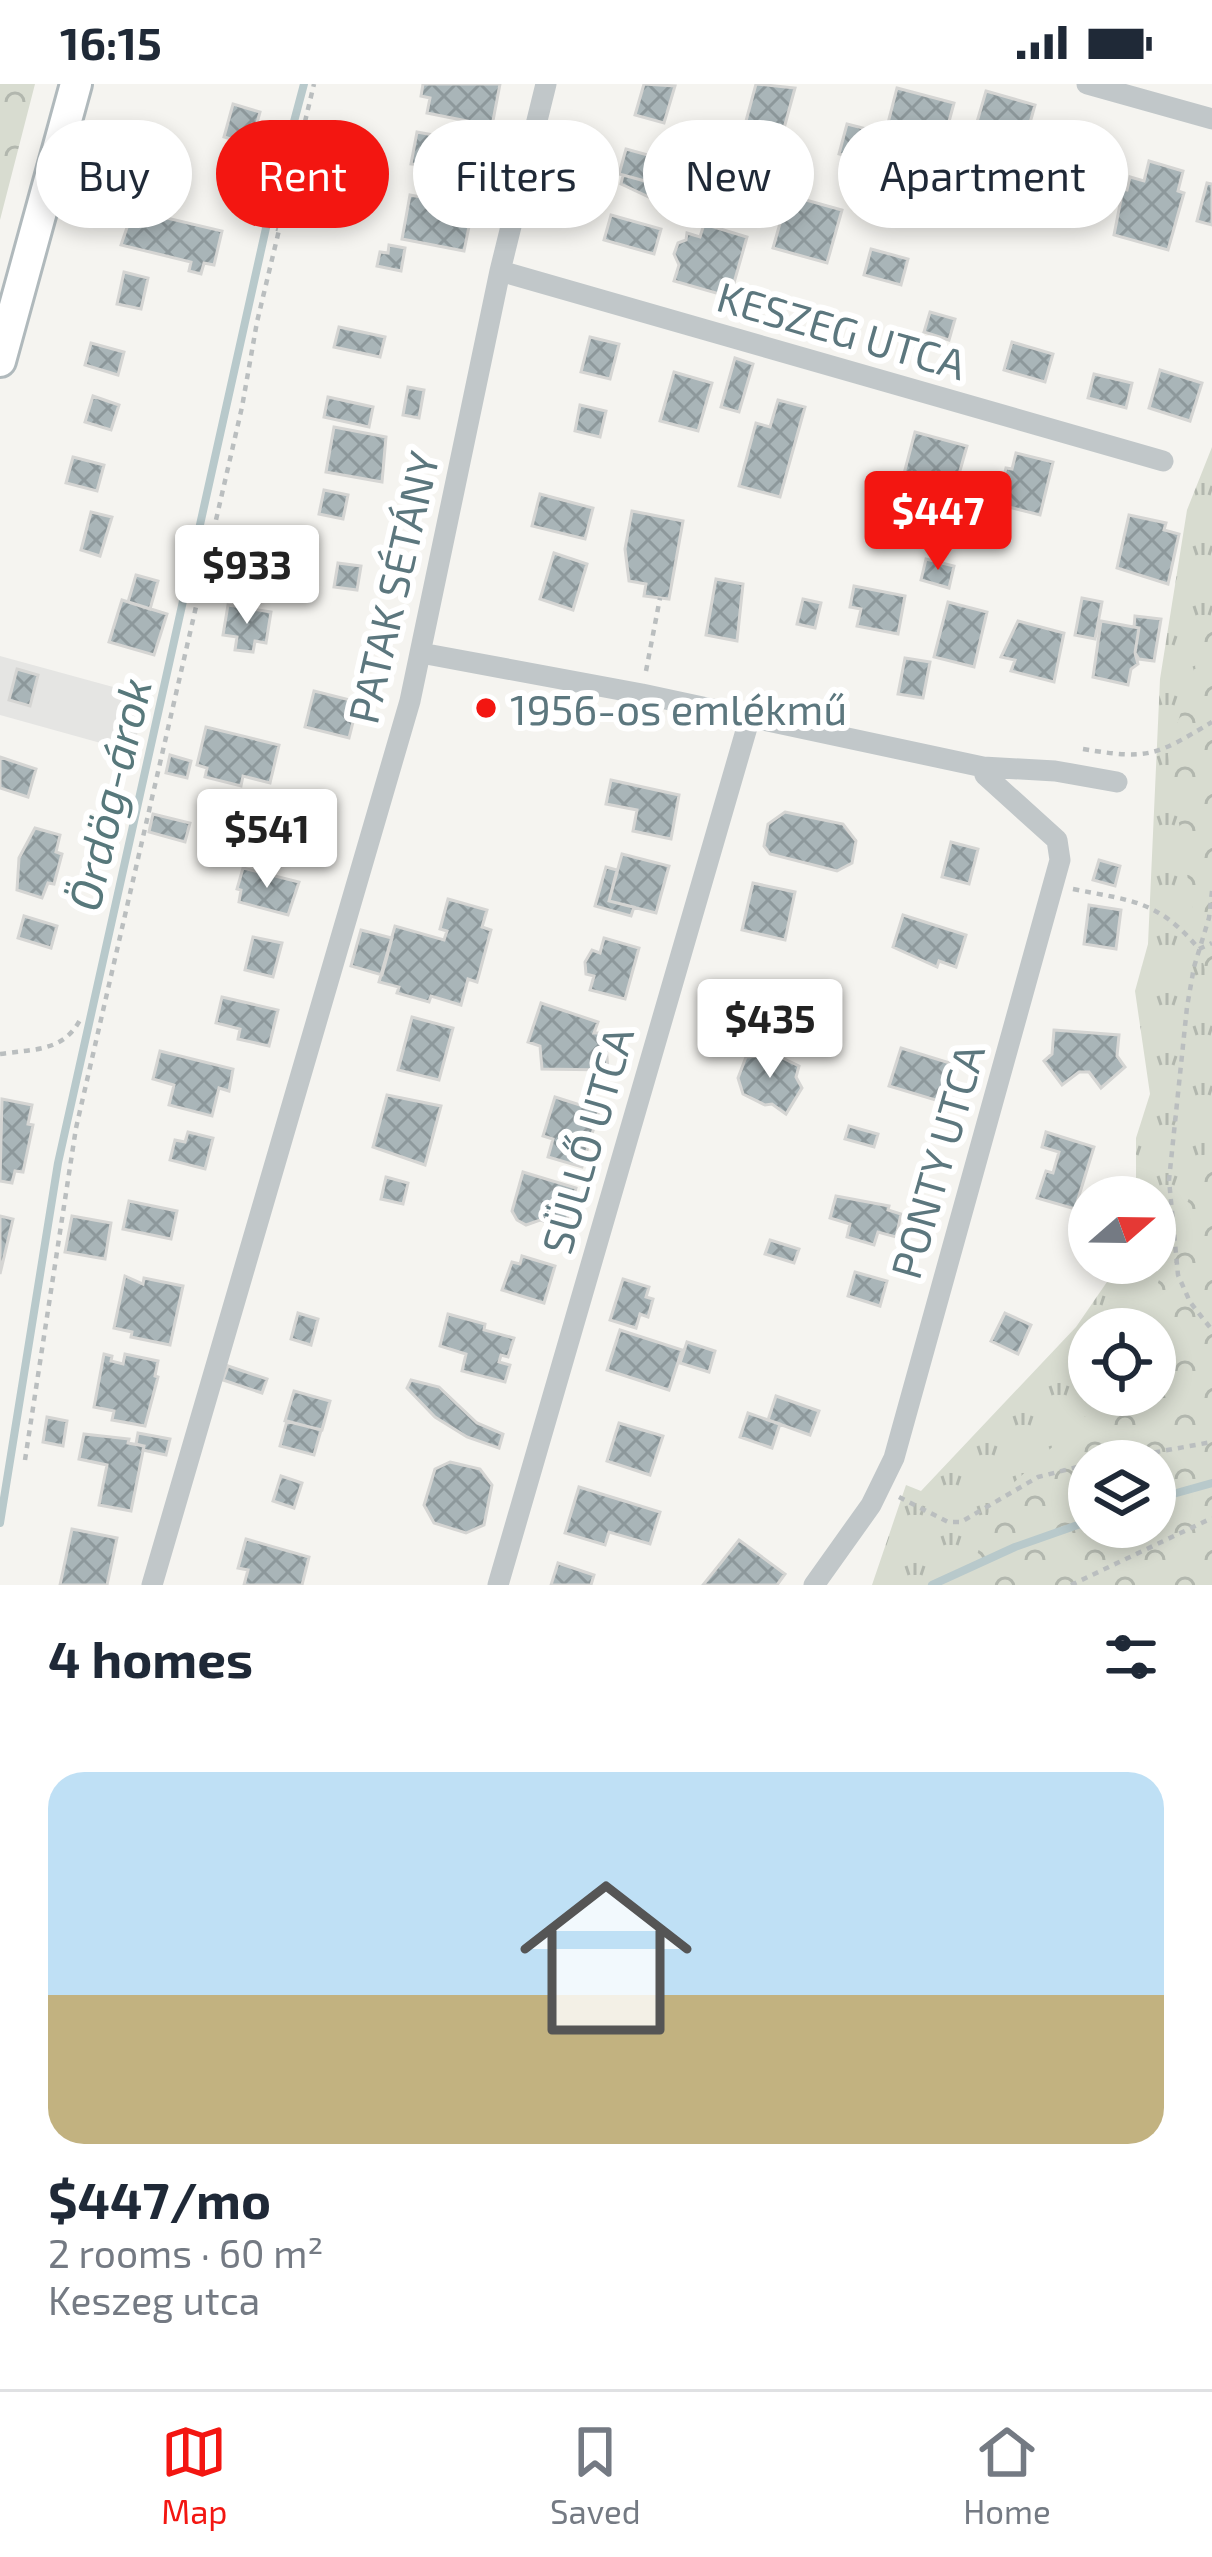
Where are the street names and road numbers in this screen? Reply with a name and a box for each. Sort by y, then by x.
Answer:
street label: KESZEG UTCA [712,270,972,388]
street label: PATAK SÉTÁNY [336,446,448,728]
street label: SÜLLŐ UTCA [530,1021,642,1259]
street label: PONTY UTCA [879,1038,993,1284]

